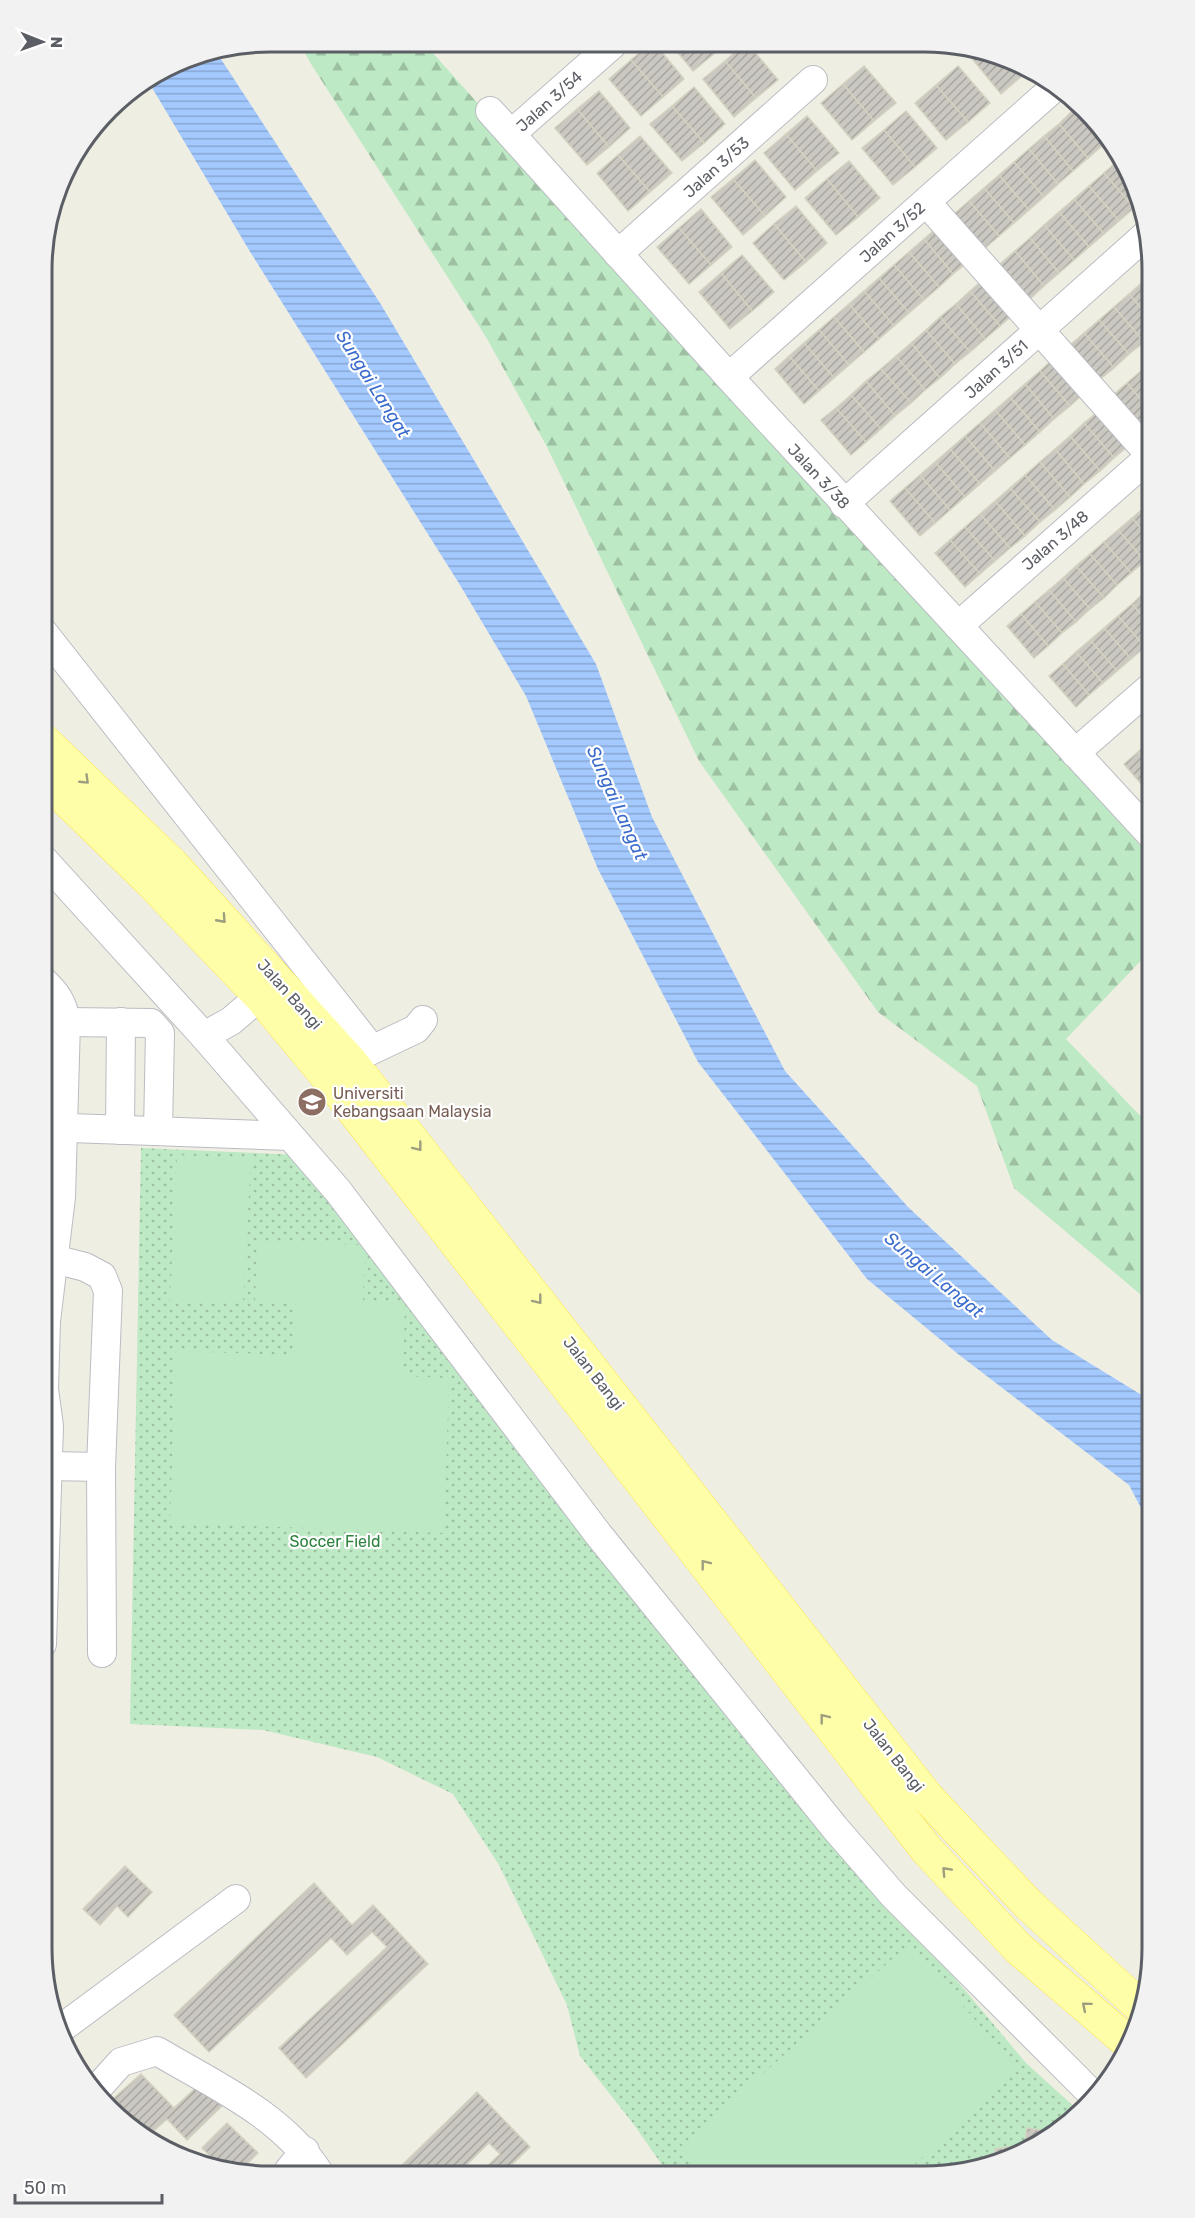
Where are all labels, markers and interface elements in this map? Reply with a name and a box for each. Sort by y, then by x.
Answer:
north arrow [12,12,72,72]
text: N [47,36,66,48]
street label: Jalan 3/54 [513,67,586,136]
street label: Jalan 3/53 [680,133,753,202]
street label: Jalan 3/52 [856,198,929,267]
water label: Sungai Langat [331,326,415,443]
street label: Jalan 3/51 [961,336,1032,403]
street label: Jalan 3/38 [784,440,854,513]
street label: Jalan 3/48 [1018,506,1092,574]
water label: Sungai Langat [582,742,652,864]
one-way arrow [78,773,89,784]
one-way arrow [215,913,226,923]
street label: Jalan Bangi [253,955,326,1033]
place label: Universiti Kebangsaan Malaysia [333,1084,492,1121]
school or university icon: Universiti Kebangsaan Malaysia [296,1086,328,1118]
one-way arrow [410,1140,421,1151]
water label: Sungai Langat [880,1227,989,1324]
one-way arrow [530,1294,541,1305]
street label: Jalan Bangi [559,1333,628,1414]
park label: Soccer Field [290,1532,380,1551]
one-way arrow [701,1560,712,1571]
one-way arrow [821,1714,832,1725]
street label: Jalan Bangi [859,1715,928,1796]
one-way arrow [942,1867,953,1877]
one-way arrow [1082,2002,1093,2013]
scale bar [15,2167,162,2205]
text: 50 m [24,2177,67,2199]

